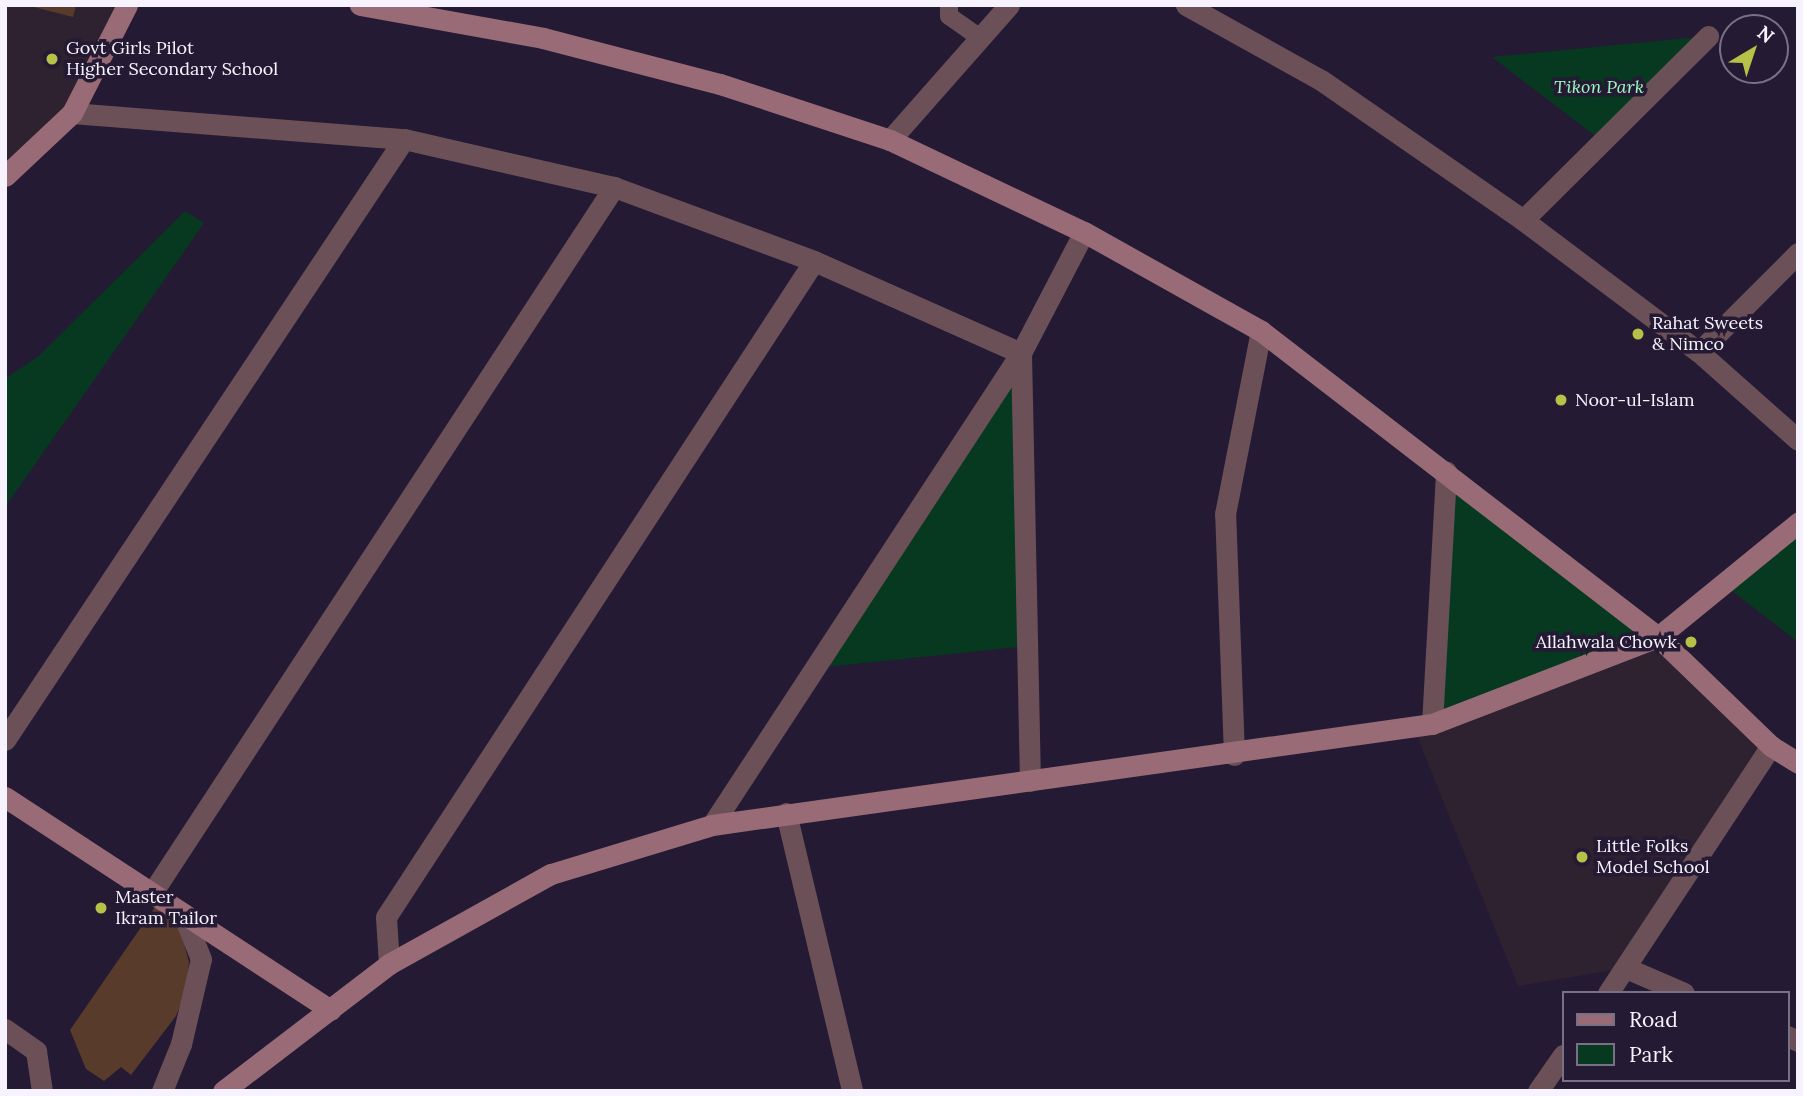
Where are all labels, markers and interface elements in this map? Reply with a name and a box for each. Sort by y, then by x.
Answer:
north arrow [1719,14,1789,84]
text: N [1753,20,1779,48]
place label: Govt Girls Pilot Higher Secondary School [66,38,278,80]
marker: Govt Girls Pilot Higher Secondary School [44,51,60,67]
park label: Tikon Park [1554,76,1644,98]
place label: Rahat Sweets & Nimco [1652,313,1763,356]
marker: Rahat Sweets & Nimco [1630,326,1646,342]
place label: Noor-ul-Islam [1575,389,1695,411]
marker: Noor-ul-Islam [1553,392,1569,408]
place label: Allahwala Chowk [1536,631,1677,653]
marker: Allahwala Chowk [1683,634,1699,650]
place label: Little Folks Model School [1596,836,1710,878]
marker: Little Folks Model School [1574,849,1590,865]
place label: Master Ikram Tailor [115,887,217,930]
marker: Master Ikram Tailor [93,900,109,916]
legend [1562,991,1789,1082]
text: Road [1629,1006,1678,1033]
text: Park [1629,1041,1673,1068]

